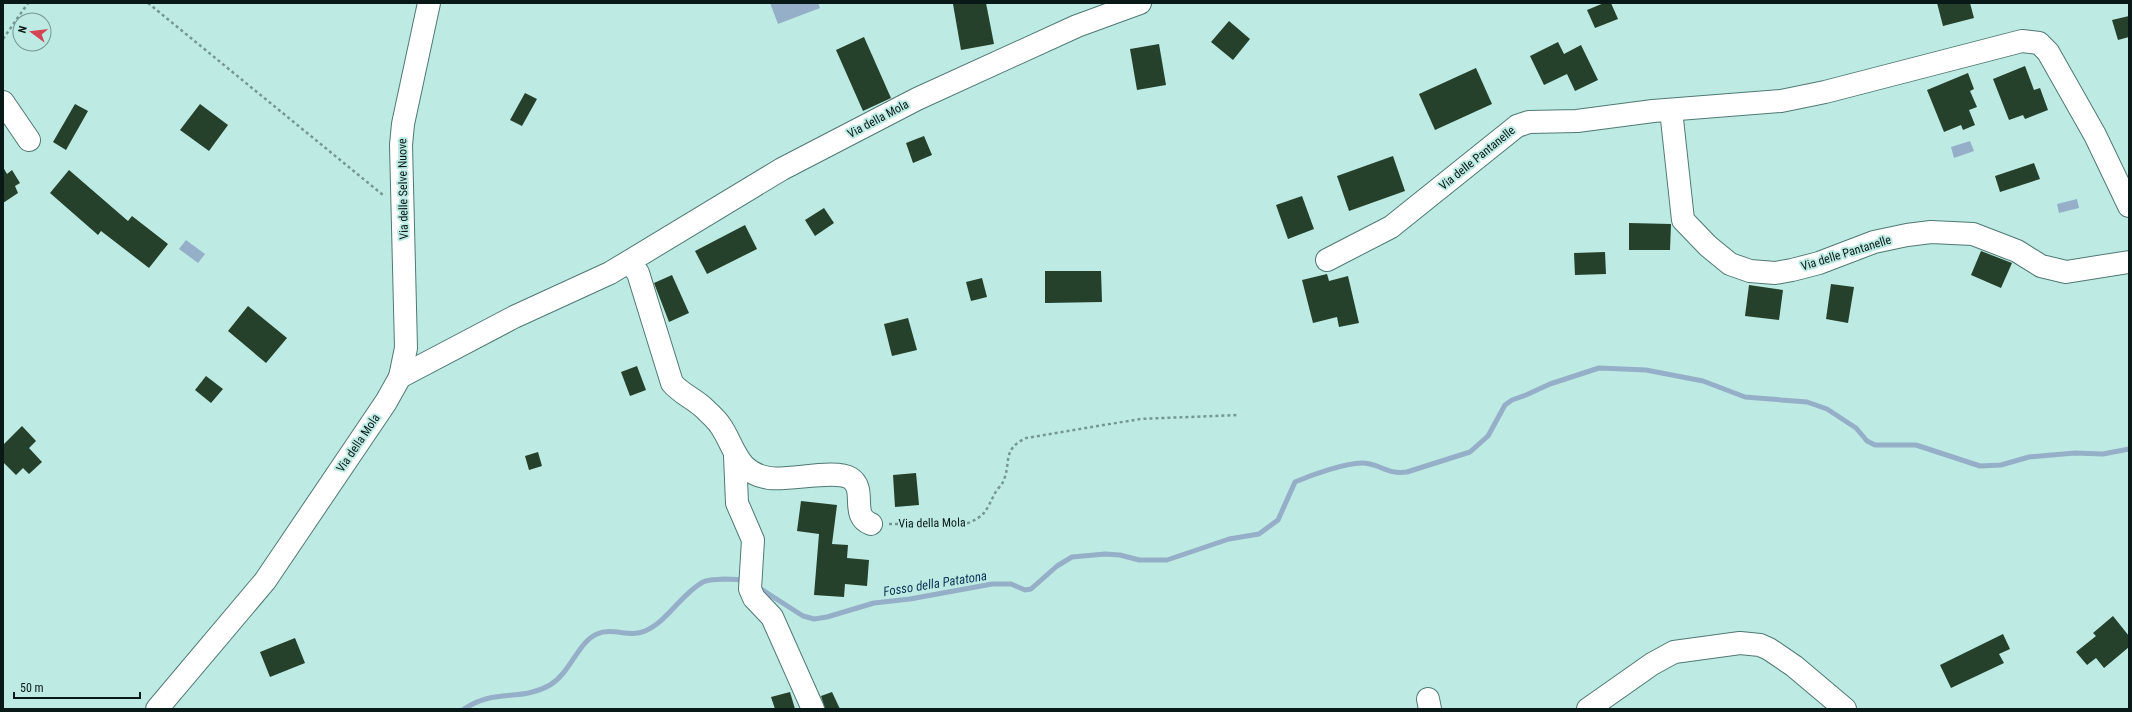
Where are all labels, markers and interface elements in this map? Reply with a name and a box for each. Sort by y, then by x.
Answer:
north arrow [12,12,52,52]
text: N [16,24,30,34]
street label: Via della Mola [845,97,911,141]
street label: Via delle Pantanelle [1436,123,1518,193]
street label: Via delle Selve Nuove [395,138,411,240]
street label: Via delle Pantanelle [1799,233,1893,273]
street label: Via della Mola [333,411,383,475]
street label: Via della Mola [898,515,966,531]
water label: Fosso della Patatona [882,568,988,599]
scale bar [14,674,140,700]
text: 50 m [20,681,44,695]

